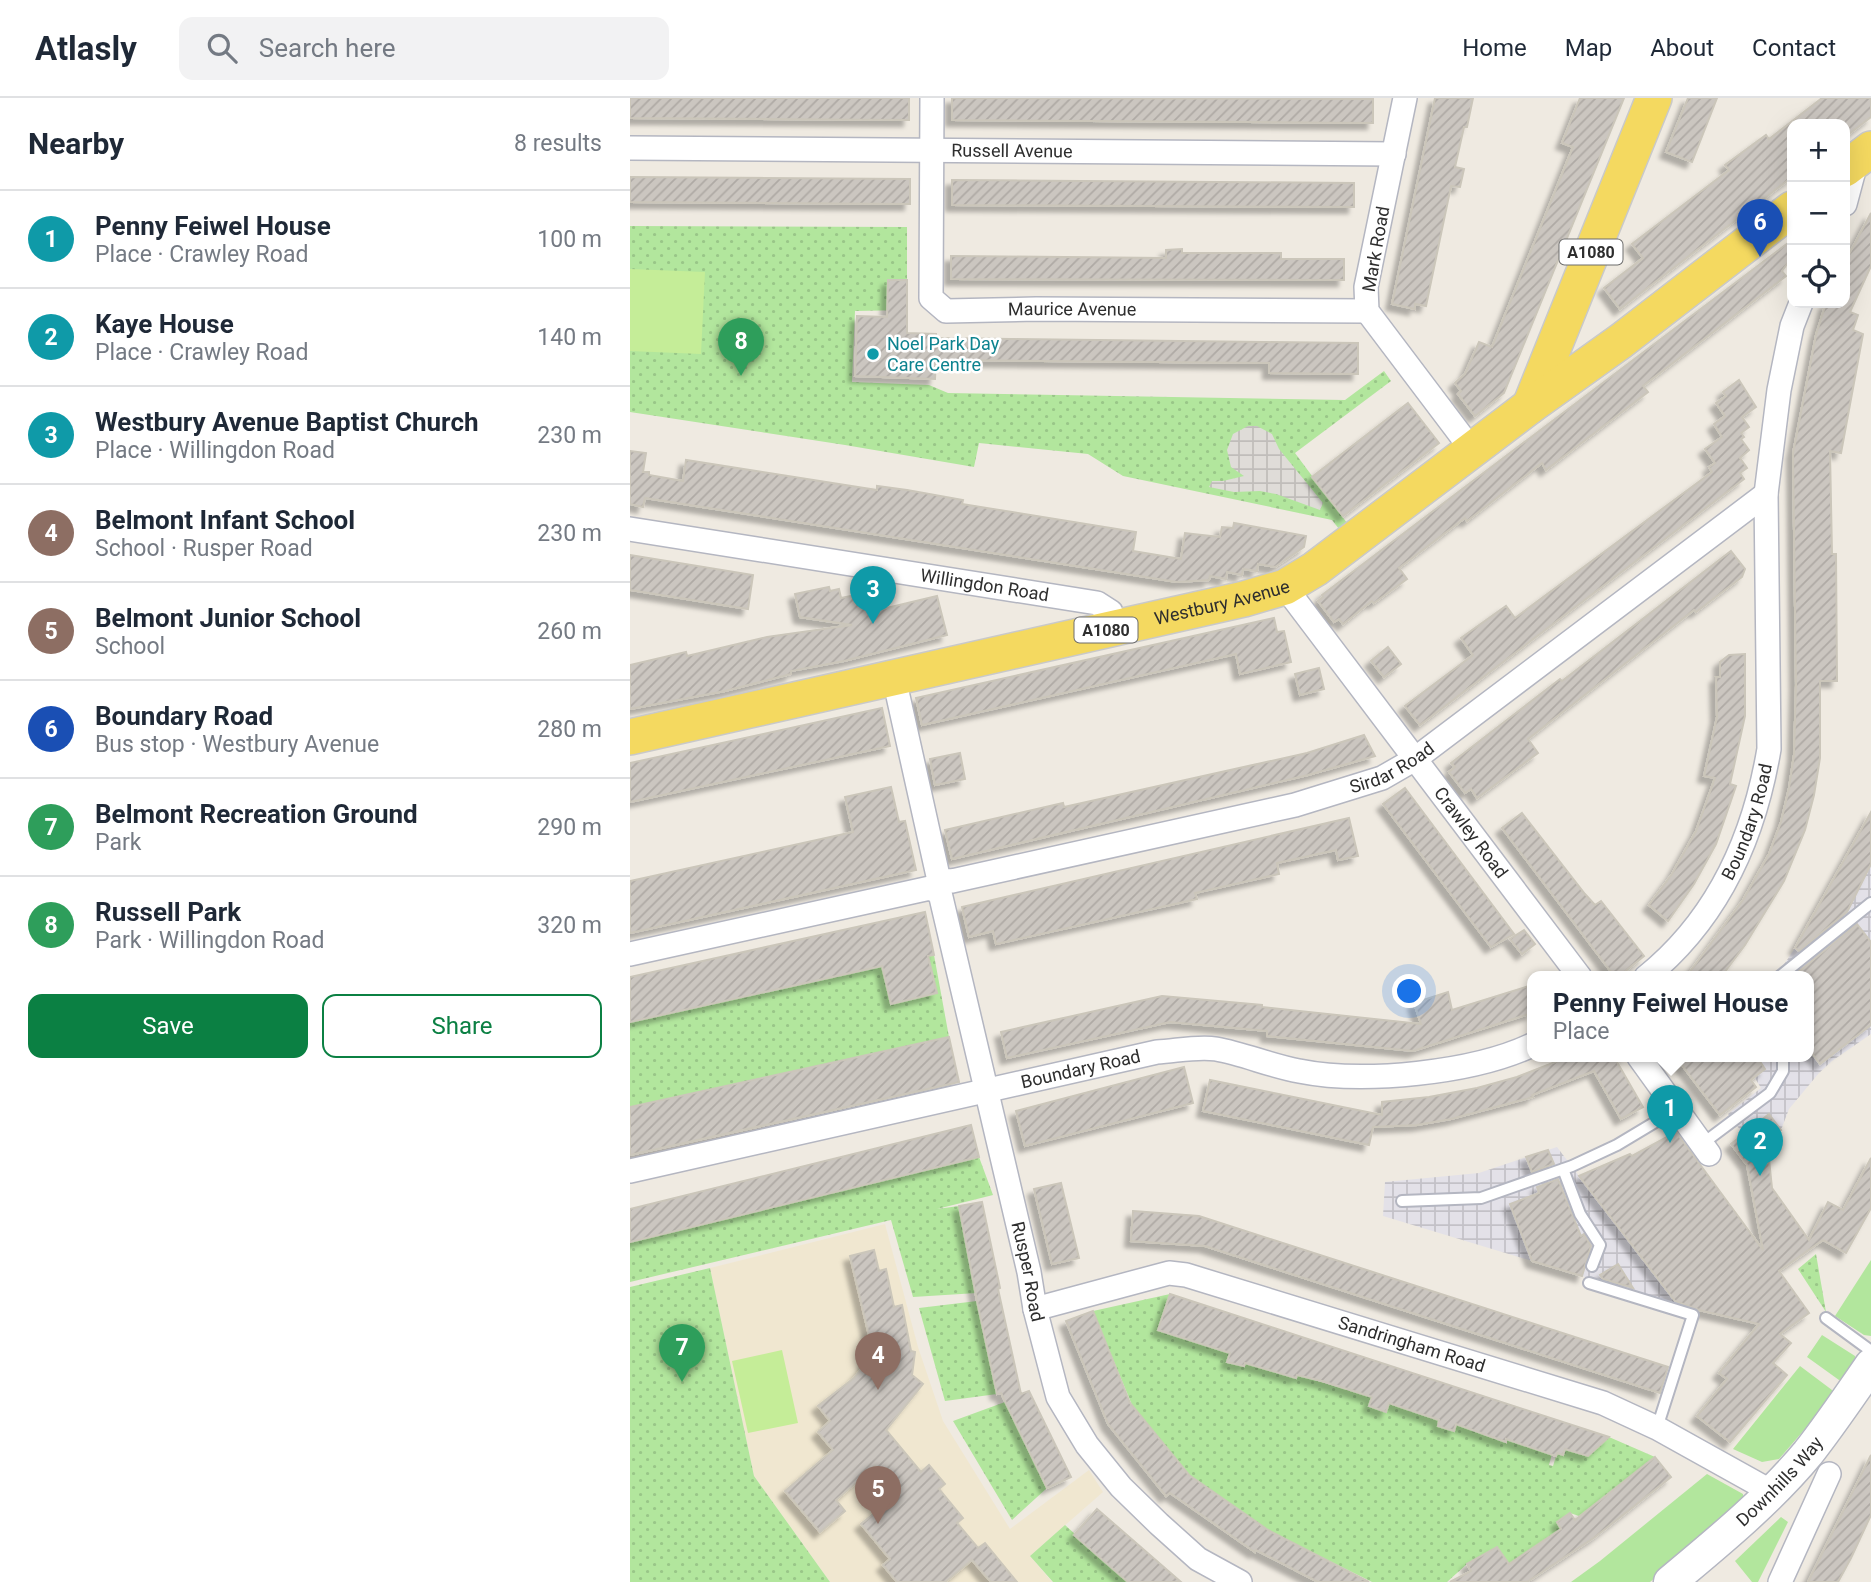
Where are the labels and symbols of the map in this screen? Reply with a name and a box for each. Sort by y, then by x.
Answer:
street label: Russell Avenue [951,140,1073,161]
pin: 6 [1737,199,1783,257]
street label: Mark Road [1358,204,1393,293]
road number: A1080 [1560,240,1622,264]
street label: Maurice Avenue [1008,298,1136,320]
pin: 8 [718,318,764,376]
place label: Noel Park Day Care Centre [887,333,1000,375]
marker: Noel Park Day Care Centre [865,346,881,362]
street label: Willingdon Road [919,564,1050,605]
pin: 3 [850,566,896,624]
street label: Westbury Avenue [1152,575,1292,629]
road number: A1080 [1074,618,1138,642]
street label: Sirdar Road [1347,737,1438,797]
street label: Boundary Road [1717,762,1776,883]
street label: Crawley Road [1430,783,1512,882]
your location [1392,974,1426,1008]
street label: Boundary Road [1019,1045,1142,1092]
pin: 1 [1647,1085,1693,1143]
pin: 2 [1737,1118,1783,1176]
street label: Rusper Road [1007,1219,1049,1324]
street label: Sandringham Road [1336,1311,1488,1376]
pin: 7 [659,1324,705,1382]
pin: 4 [855,1332,901,1390]
street label: Downhills Way [1732,1432,1827,1530]
pin: 5 [855,1466,901,1524]

